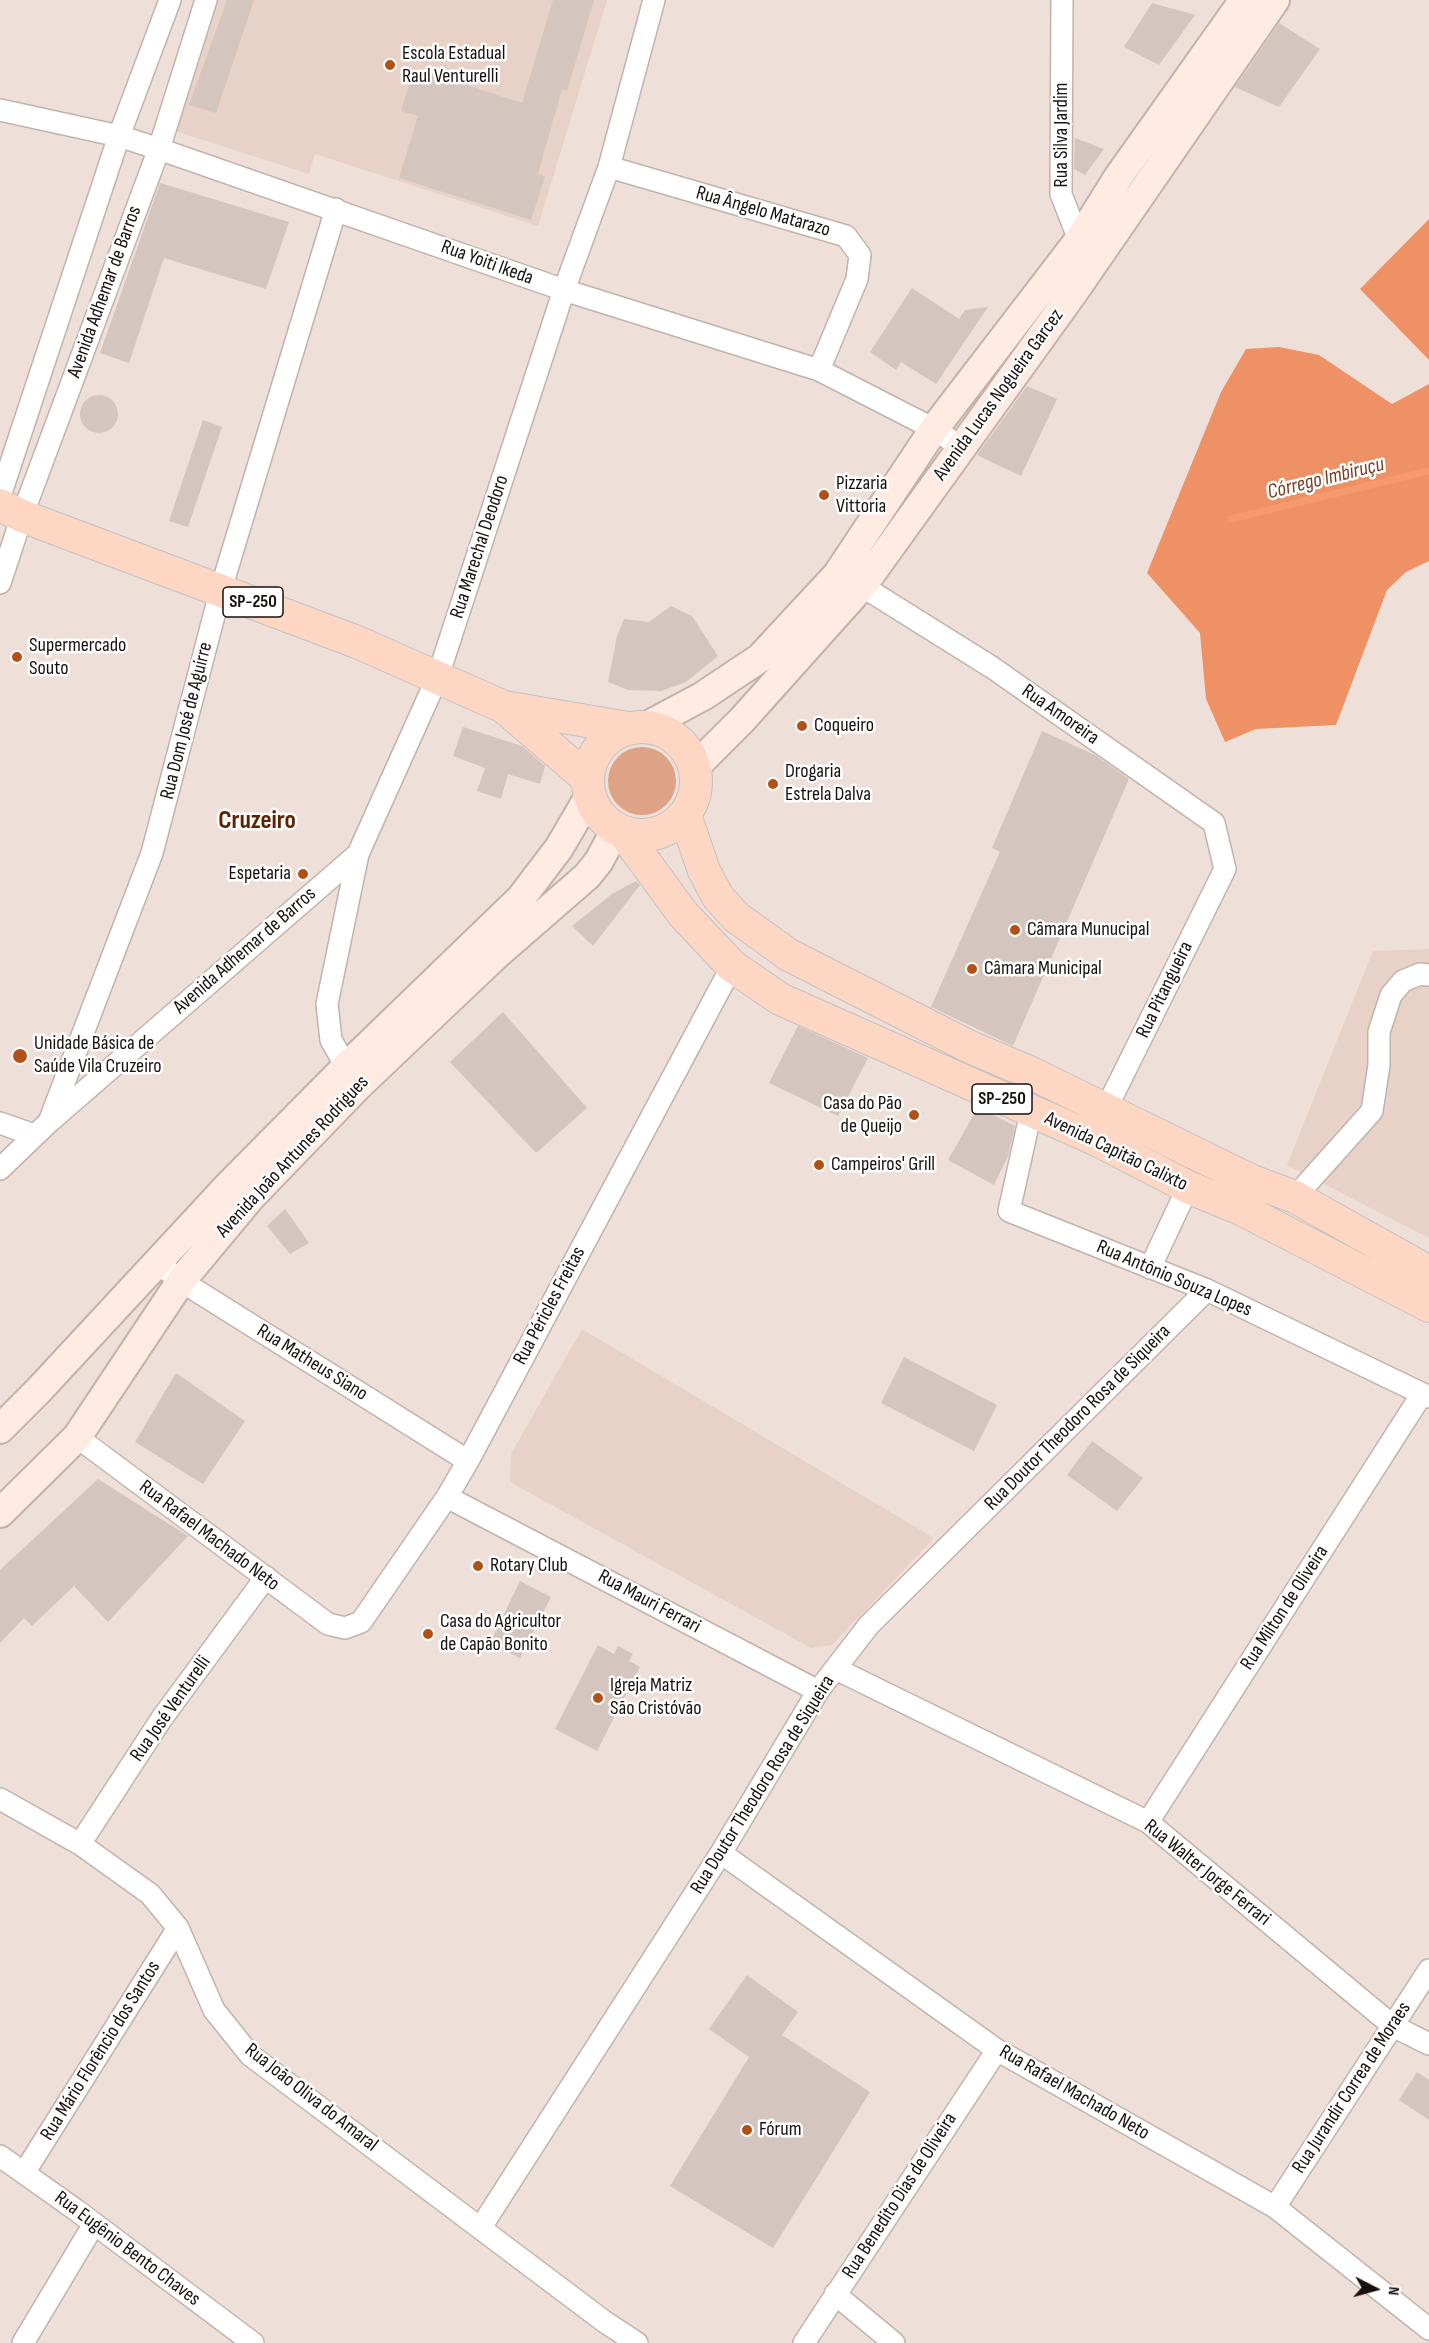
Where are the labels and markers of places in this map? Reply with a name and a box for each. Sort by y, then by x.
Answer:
place label: Escola Estadual Raul Venturelli [402,42,505,89]
marker: Escola Estadual Raul Venturelli [383,58,397,72]
place label: Pizzaria Vittoria [836,472,887,519]
marker: Pizzaria Vittoria [817,488,831,502]
place label: Supermercado Souto [29,634,126,681]
marker: Supermercado Souto [10,650,24,664]
place label: Coqueiro [814,714,874,738]
marker: Coqueiro [795,719,809,733]
place label: Drogaria Estrela Dalva [785,760,871,807]
marker: Drogaria Estrela Dalva [766,777,780,791]
place label: Espetaria [228,862,291,886]
marker: Espetaria [296,867,310,881]
place label: Câmara Munucipal [1027,918,1149,942]
marker: Câmara Munucipal [1008,923,1022,937]
place label: Câmara Municipal [984,957,1102,981]
marker: Câmara Municipal [965,962,979,976]
place label: Unidade Básica de Saúde Vila Cruzeiro [34,1032,162,1079]
marker: Unidade Básica de Saúde Vila Cruzeiro [11,1047,29,1065]
place label: Casa do Pão de Queijo [823,1092,902,1139]
marker: Casa do Pão de Queijo [907,1108,921,1122]
place label: Campeiros' Grill [831,1153,935,1177]
marker: Campeiros' Grill [812,1158,826,1172]
place label: Rotary Club [490,1554,568,1578]
marker: Rotary Club [471,1559,485,1573]
place label: Casa do Agricultor de Capão Bonito [440,1610,561,1657]
marker: Casa do Agricultor de Capão Bonito [421,1627,435,1641]
place label: Igreja Matriz São Cristóvão [610,1674,702,1721]
marker: Igreja Matriz São Cristóvão [591,1691,605,1705]
place label: Fórum [759,2118,802,2142]
marker: Fórum [740,2123,754,2137]

